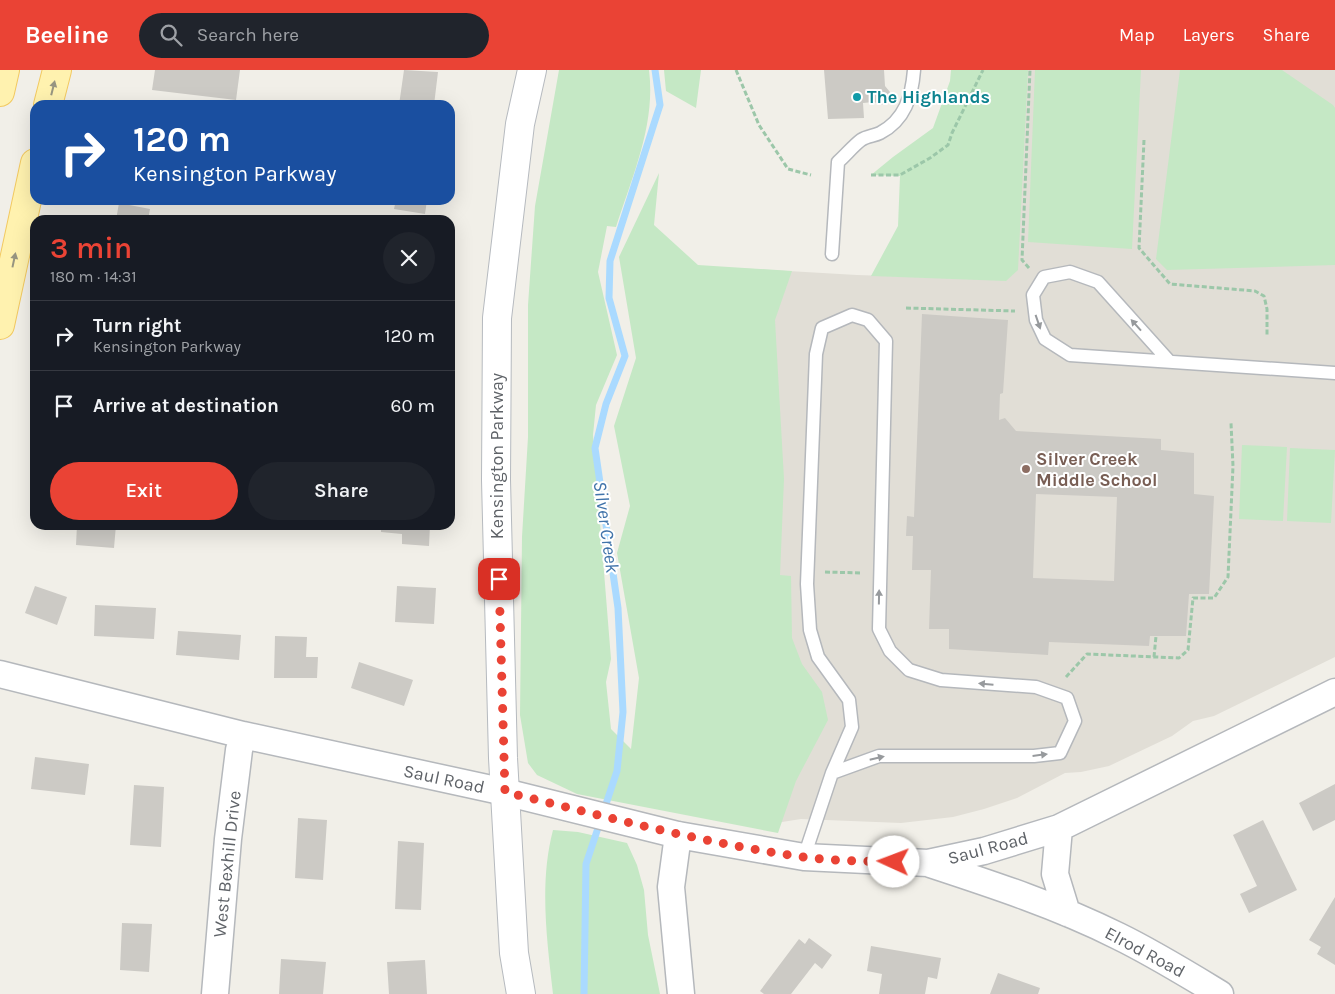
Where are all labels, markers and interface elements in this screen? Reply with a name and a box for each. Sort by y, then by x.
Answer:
search box [139,13,489,58]
text: Beeline [25,21,109,49]
icon: search [157,21,185,49]
text: Search here [197,24,299,46]
text: Map [1119,24,1155,46]
text: Layers [1183,24,1235,46]
text: Share [1263,24,1310,46]
one-way arrow [49,80,57,95]
place label: The Highlands [867,86,990,108]
marker: The Highlands [851,91,863,103]
text: 120 m [133,119,231,160]
icon: right [50,120,115,185]
text: Kensington Parkway [133,161,336,187]
text: 3 min [50,230,132,266]
button: close [383,232,435,284]
one-way arrow [10,252,18,267]
text: 180 m · 14:31 [50,267,137,286]
text: Turn right [93,315,182,337]
one-way arrow [1035,315,1043,330]
one-way arrow [1131,318,1142,331]
icon: right [50,322,78,350]
text: 120 m [384,325,435,347]
text: Kensington Parkway [93,337,241,356]
street label: Kensington Parkway [486,372,508,539]
icon: arrive [50,392,78,420]
text: Arrive at destination [93,395,279,417]
text: 60 m [391,395,435,417]
place label: Silver Creek Middle School [1036,448,1157,491]
button: Exit [50,462,238,520]
button: Share [248,462,435,520]
marker: Silver Creek Middle School [1020,463,1032,475]
water label: Silver Creek [589,480,623,575]
pin [478,558,520,600]
icon: arrive [485,565,513,593]
one-way arrow [875,589,883,605]
one-way arrow [978,680,994,688]
one-way arrow [1032,751,1048,759]
one-way arrow [870,753,886,761]
street label: Saul Road [401,760,487,798]
street label: West Bexhill Drive [208,789,246,939]
street label: Saul Road [945,827,1031,869]
position arrow [867,835,919,887]
street label: Elrod Road [1101,922,1189,982]

